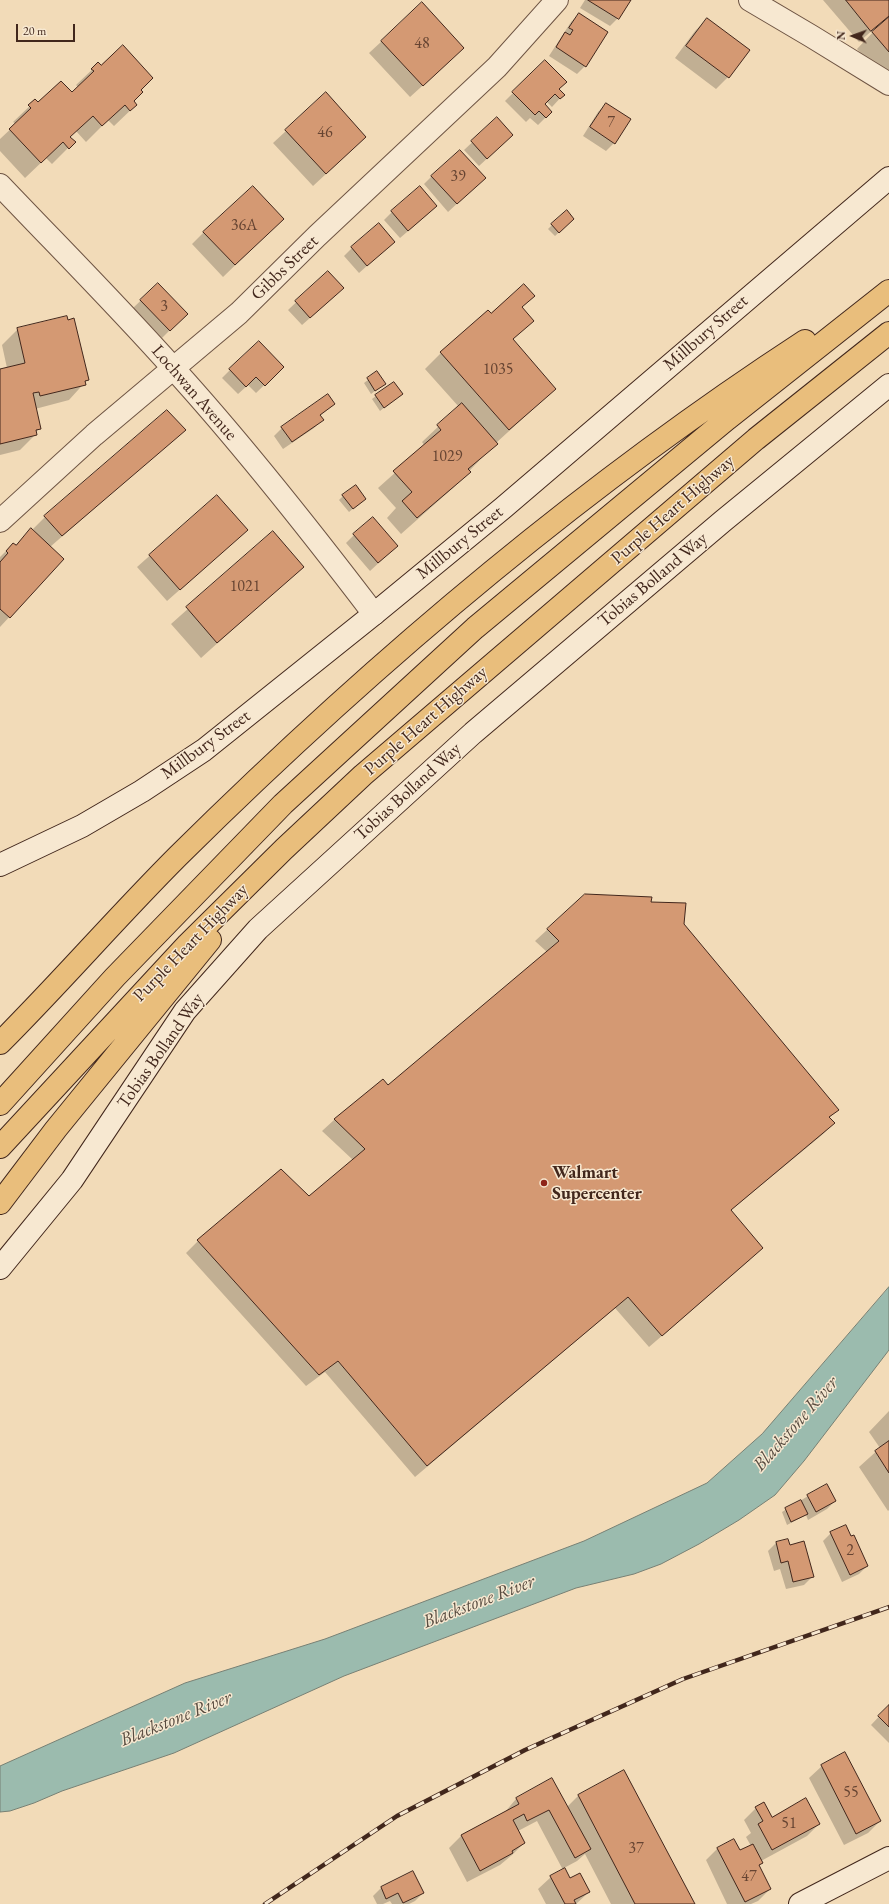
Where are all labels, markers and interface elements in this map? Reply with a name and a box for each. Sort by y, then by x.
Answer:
scale bar [18,16,77,42]
north arrow [833,16,873,56]
text: 20 m [23,23,46,39]
text: N [834,31,848,40]
house number: 48 [414,34,430,54]
house number: 7 [607,113,615,133]
house number: 46 [317,123,333,143]
house number: 39 [450,167,466,187]
house number: 36A [231,216,257,236]
street label: Gibbs Street [247,231,323,305]
street label: Millbury Street [659,290,753,376]
house number: 3 [160,297,168,317]
street label: Lochwan Avenue [147,341,241,445]
house number: 1035 [483,360,513,380]
house number: 1029 [432,447,462,467]
street label: Purple Heart Highway [607,451,739,569]
street label: Millbury Street [412,502,508,584]
street label: Tobias Bolland Way [594,528,712,632]
house number: 1021 [230,577,260,597]
street label: Purple Heart Highway [360,662,492,780]
street label: Millbury Street [157,705,255,785]
street label: Tobias Bolland Way [350,738,466,846]
street label: Purple Heart Highway [129,879,253,1007]
street label: Tobias Bolland Way [113,989,209,1113]
place label: Walmart Supercenter [552,1162,642,1204]
marker: Walmart Supercenter [539,1178,549,1188]
water label: Blackstone River [749,1372,843,1476]
house number: 2 [846,1541,854,1561]
water label: Blackstone River [420,1570,538,1634]
water label: Blackstone River [117,1686,235,1752]
house number: 55 [843,1783,859,1803]
house number: 51 [781,1814,797,1834]
house number: 37 [628,1839,644,1859]
house number: 47 [741,1867,757,1887]

